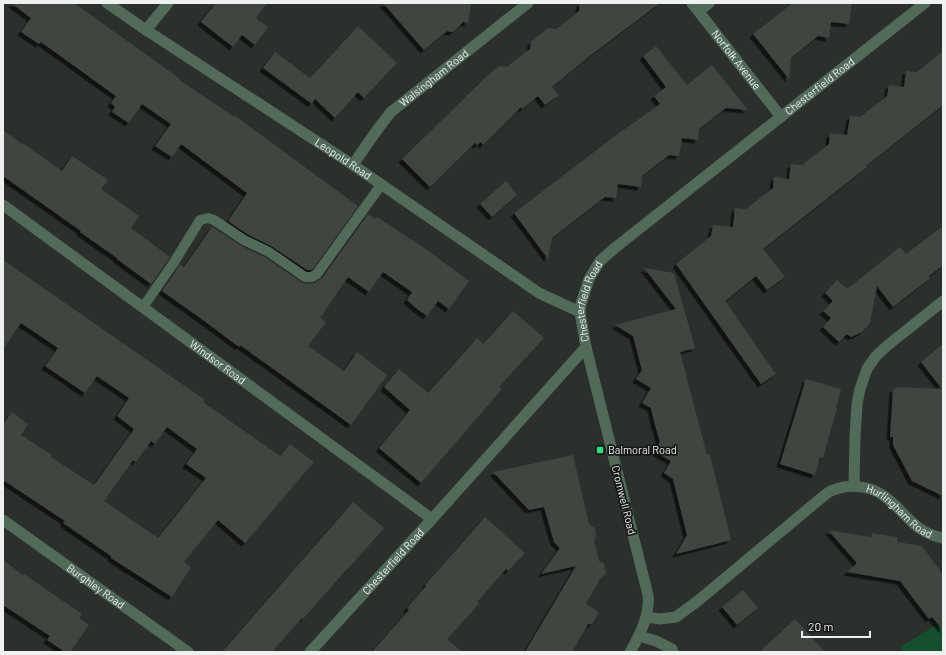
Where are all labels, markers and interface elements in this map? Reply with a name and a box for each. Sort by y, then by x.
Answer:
street label: Norfolk Avenue [709,27,764,92]
street label: Walsingham Road [396,46,471,109]
street label: Chesterfield Road [782,54,857,117]
street label: Leopold Road [313,135,374,182]
street label: Chesterfield Road [573,258,605,343]
street label: Windsor Road [187,337,248,387]
place label: Balmoral Road [608,443,677,456]
marker: Balmoral Road [595,445,605,455]
street label: Cromwell Road [610,464,639,536]
street label: Hurlingham Road [865,481,935,540]
street label: Chesterfield Road [359,525,426,597]
street label: Burghley Road [65,561,128,611]
scale bar [802,613,870,639]
text: 20 m [808,619,834,633]

